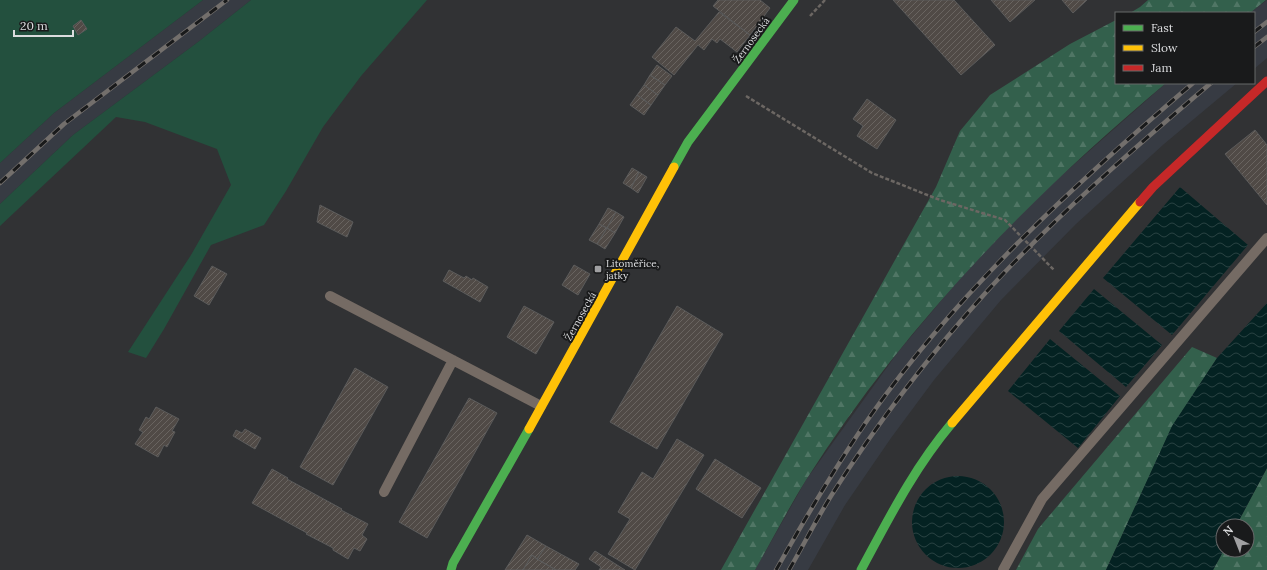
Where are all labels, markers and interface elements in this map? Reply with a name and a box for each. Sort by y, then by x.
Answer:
scale bar [14,12,73,38]
legend [1115,12,1255,84]
street label: Žernosecká [730,15,772,66]
text: 20 m [20,18,48,33]
text: Fast [1151,20,1174,35]
text: Slow [1151,40,1178,55]
text: Jam [1150,60,1172,75]
place label: Litoměřice, jatky [605,257,659,282]
marker: Litoměřice, jatky [593,264,603,274]
street label: Žernosecká [562,290,599,343]
north arrow [1215,518,1255,558]
text: N [1220,522,1236,539]

